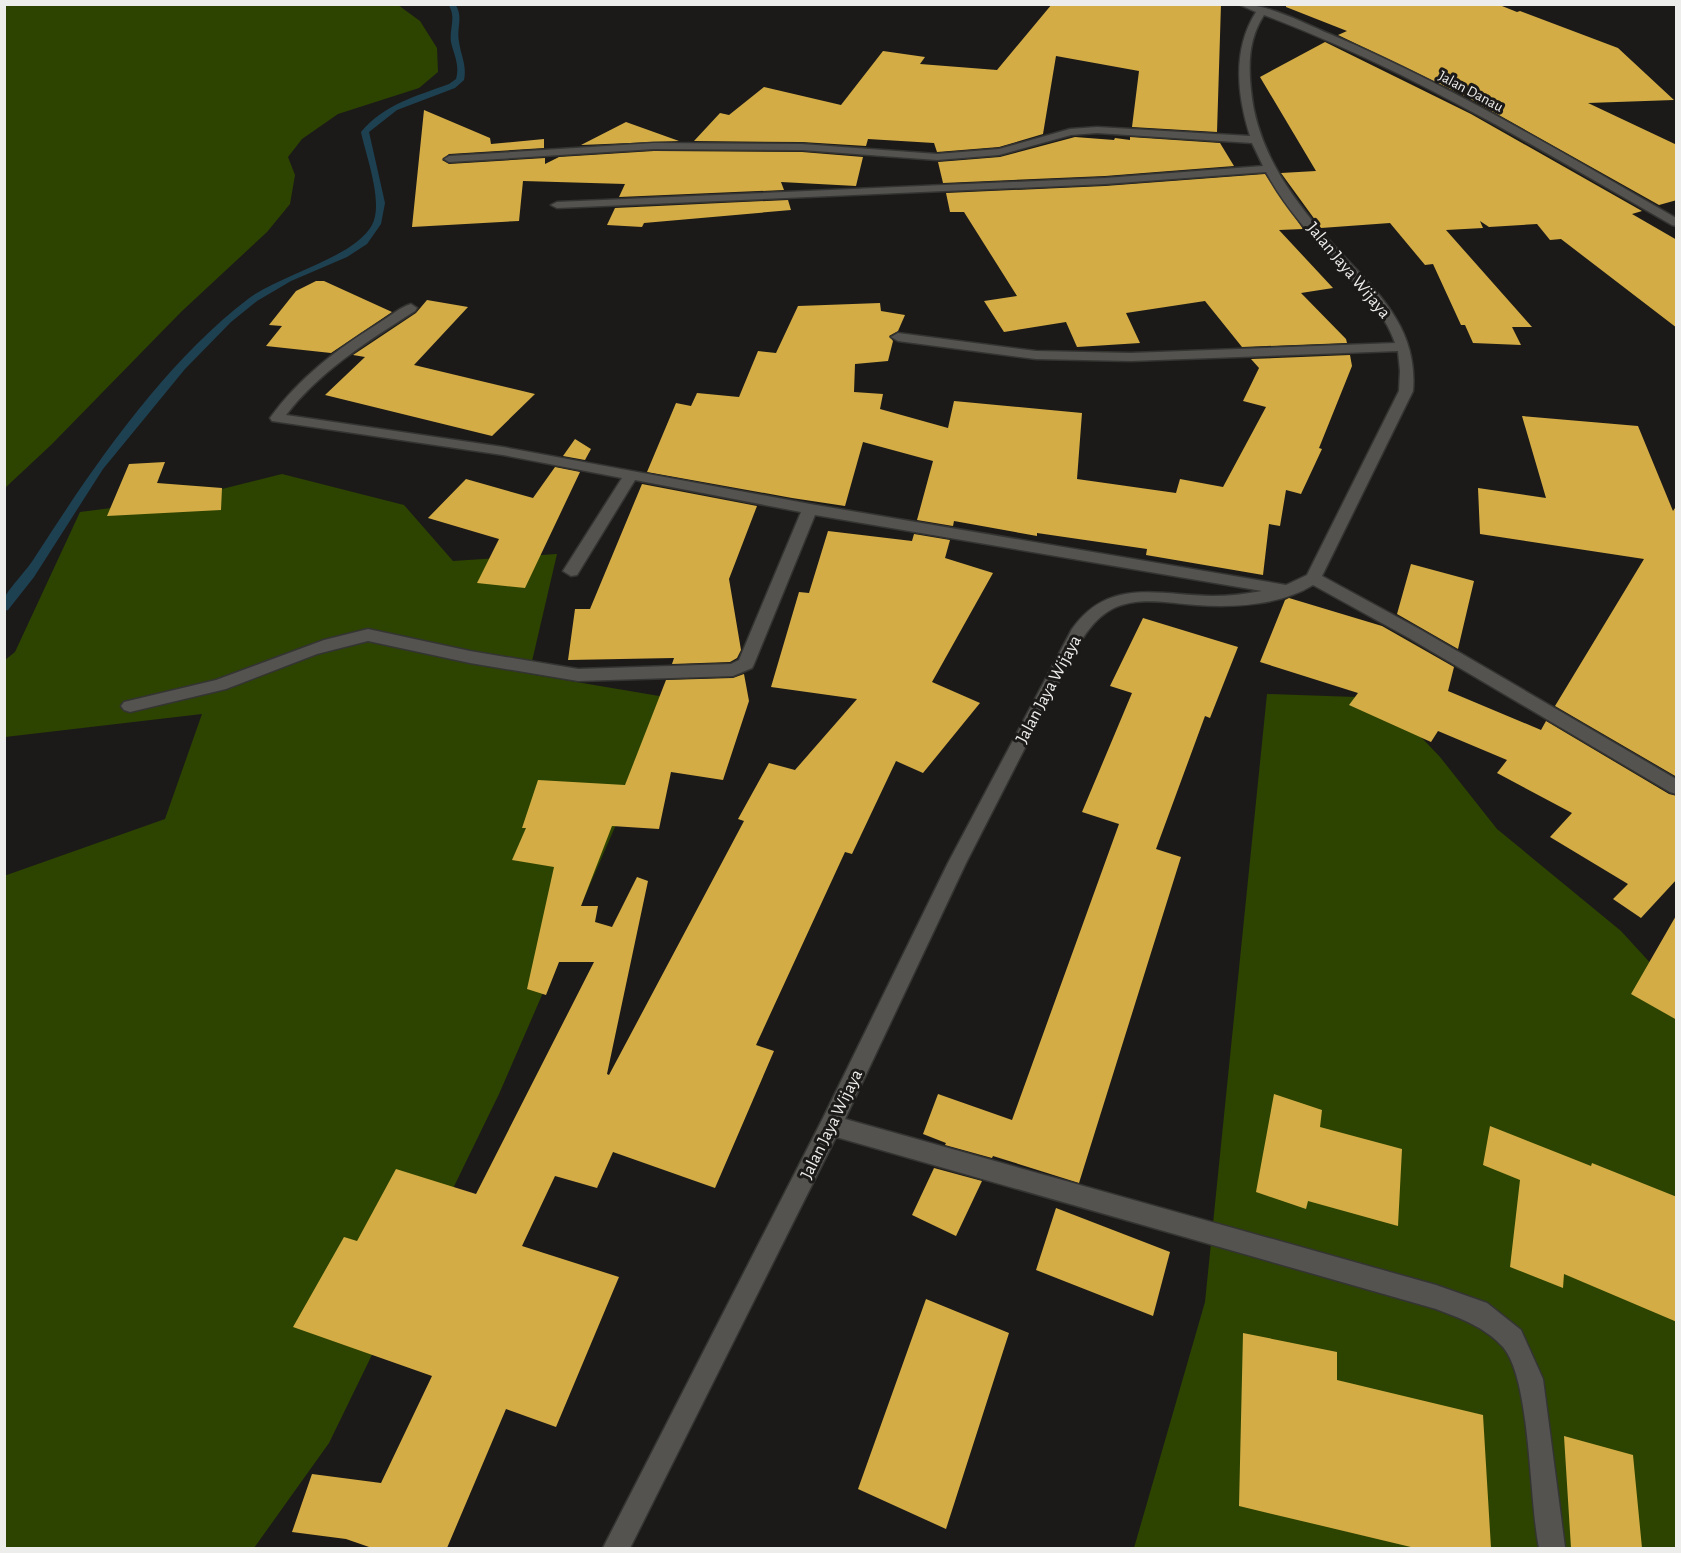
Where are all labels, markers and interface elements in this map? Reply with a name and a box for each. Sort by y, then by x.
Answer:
street label: Jalan Danau [1436,68,1506,115]
street label: Jalan Jaya Wijaya [1303,219,1393,322]
street label: Jalan Jaya Wijaya [1013,633,1085,746]
street label: Jalan Jaya Wijaya [798,1067,866,1182]

